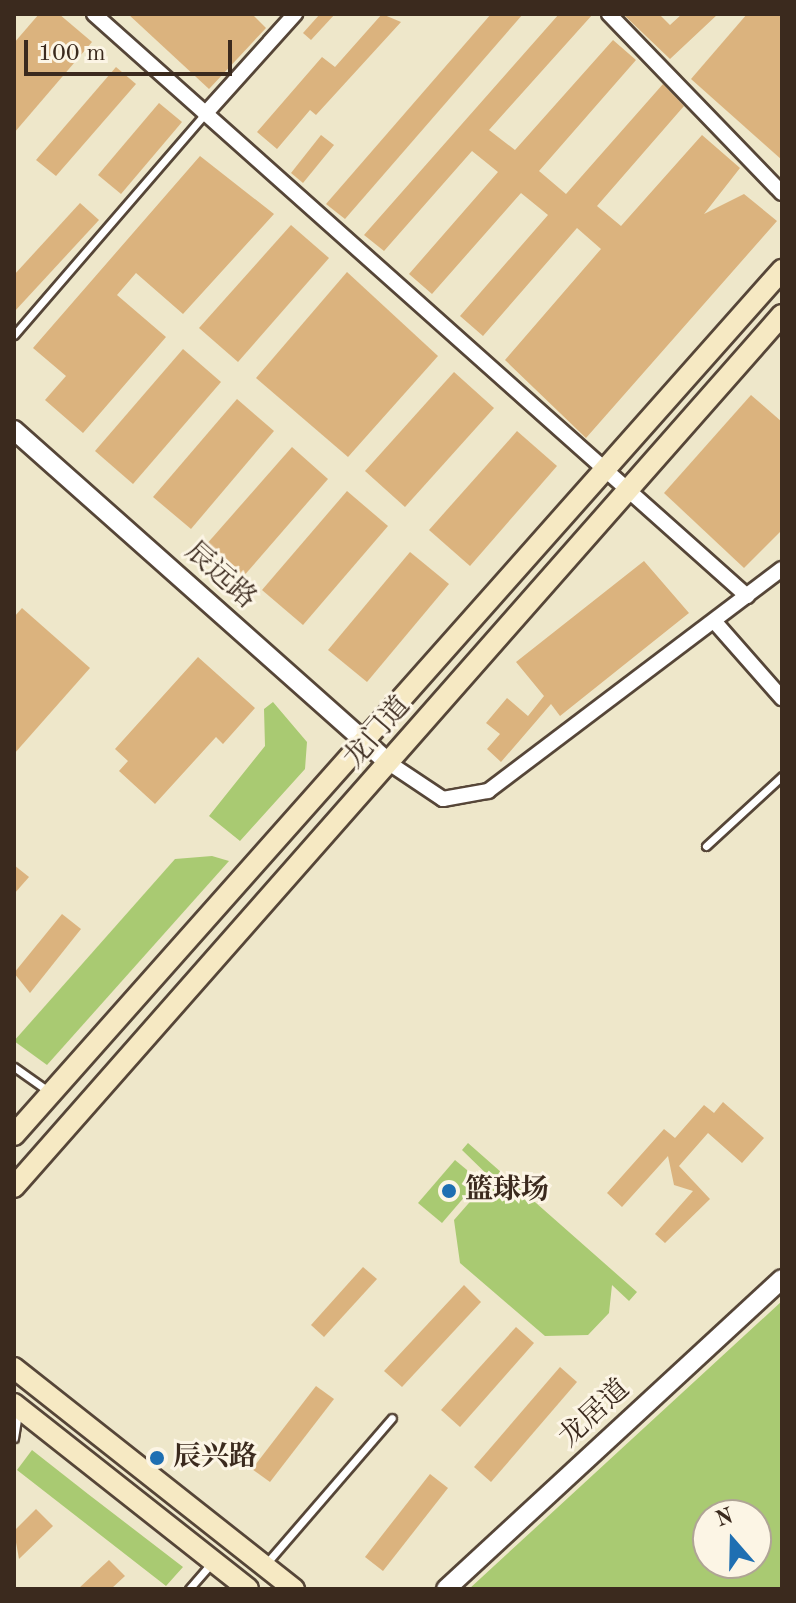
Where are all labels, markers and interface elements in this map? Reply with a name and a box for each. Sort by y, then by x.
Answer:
scale bar [28,24,236,74]
text: 100 m [38,42,106,66]
street label: 辰远路 [178,535,262,617]
street label: 龙门道 [338,690,418,776]
place label: 篮球场 [465,1174,549,1208]
marker: 篮球场 [440,1182,458,1200]
street label: 龙居道 [553,1373,637,1455]
place label: 辰兴路 [173,1441,257,1475]
marker: 辰兴路 [148,1449,166,1467]
north arrow [692,1499,772,1579]
text: N [713,1505,736,1532]

